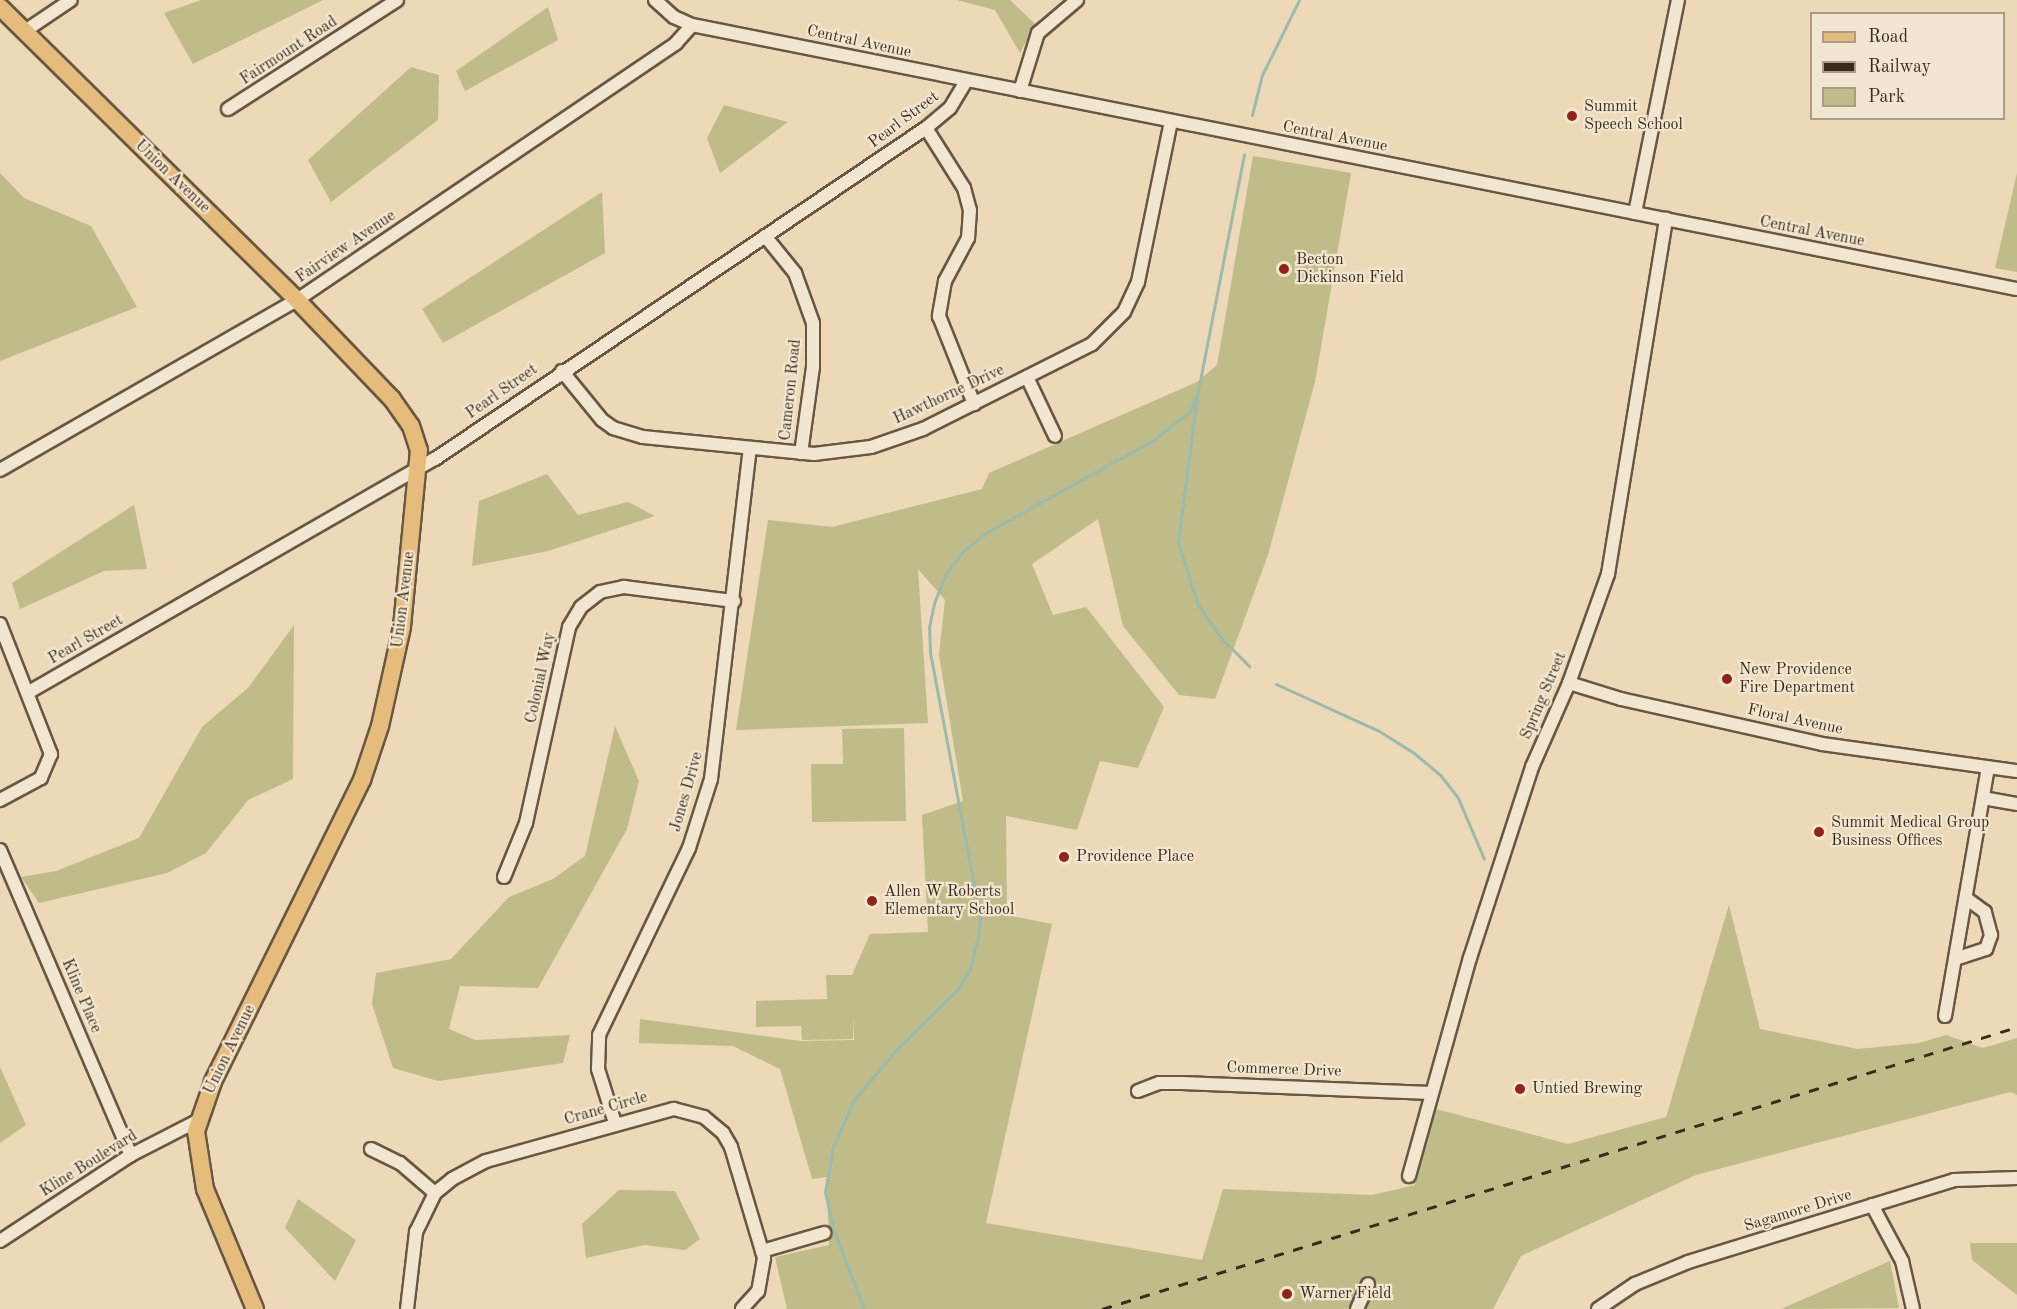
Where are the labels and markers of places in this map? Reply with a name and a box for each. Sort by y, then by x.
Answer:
place label: Summit Speech School [1584,97,1683,135]
marker: Summit Speech School [1565,109,1579,123]
place label: Becton Dickinson Field [1296,250,1404,288]
marker: Becton Dickinson Field [1277,262,1291,276]
place label: New Providence Fire Department [1739,660,1855,698]
marker: New Providence Fire Department [1720,672,1734,686]
place label: Summit Medical Group Business Offices [1831,813,1989,851]
marker: Summit Medical Group Business Offices [1812,825,1826,839]
place label: Providence Place [1076,847,1194,867]
marker: Providence Place [1057,850,1071,864]
place label: Allen W Roberts Elementary School [884,882,1014,920]
marker: Allen W Roberts Elementary School [865,894,879,908]
place label: Untied Brewing [1532,1079,1642,1099]
marker: Untied Brewing [1513,1082,1527,1096]
place label: Warner Field [1299,1284,1391,1304]
marker: Warner Field [1280,1287,1294,1301]

